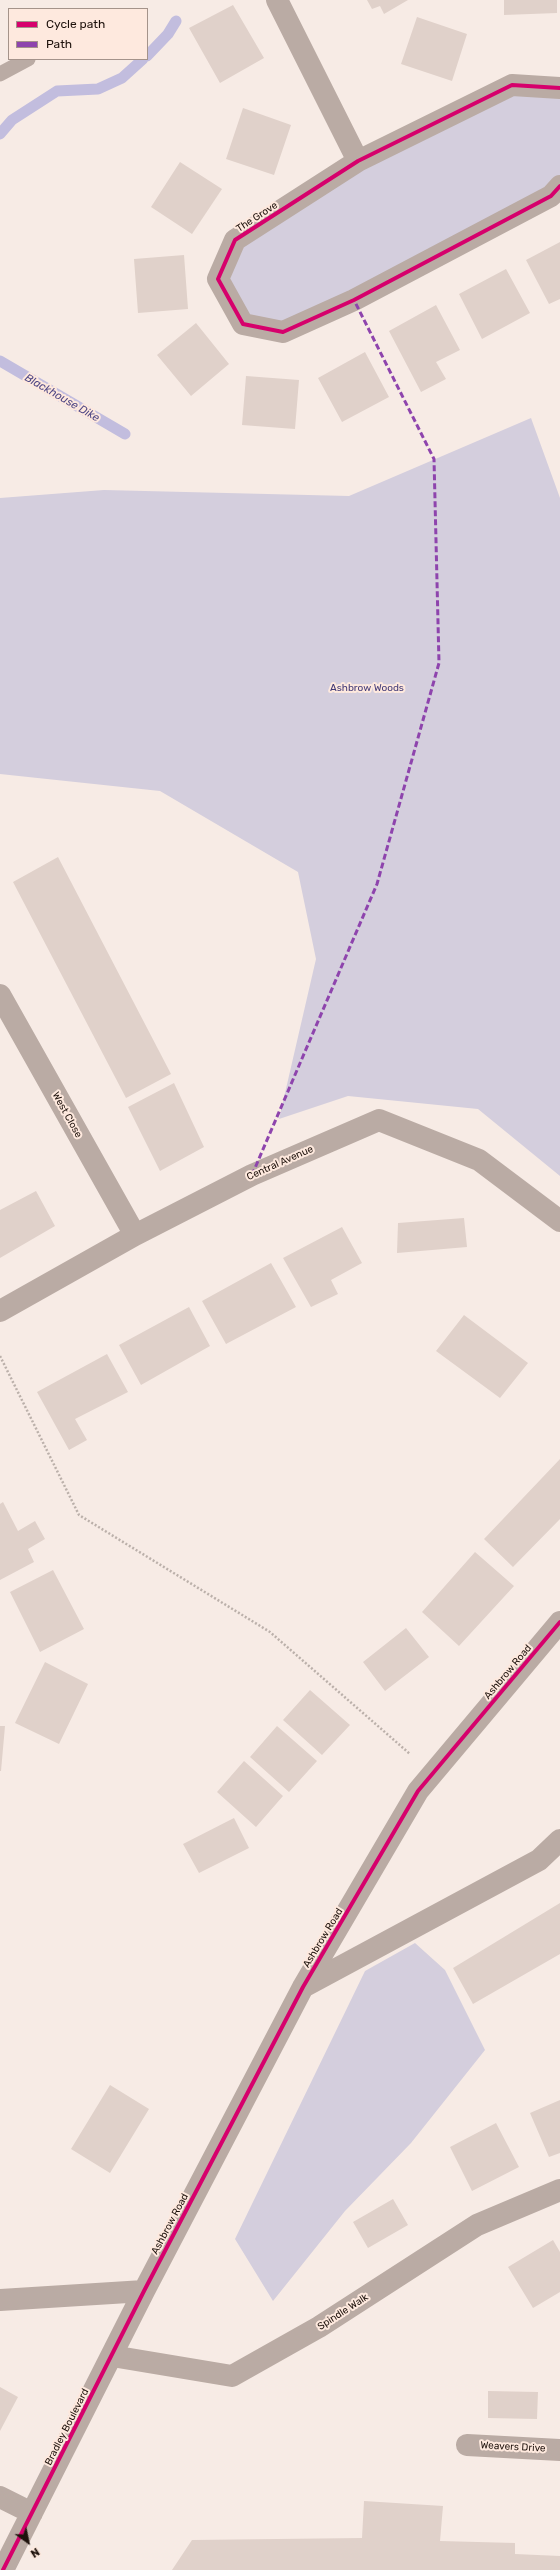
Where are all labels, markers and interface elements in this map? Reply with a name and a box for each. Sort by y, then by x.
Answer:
legend [8,8,148,60]
text: Cycle path [46,17,105,31]
text: Path [46,37,72,51]
street label: The Grove [234,199,280,235]
water label: Blackhouse Dike [22,371,102,425]
park label: Ashbrow Woods [330,682,404,694]
street label: West Close [50,1090,84,1140]
street label: Central Avenue [245,1143,315,1183]
street label: Ashbrow Road [482,1642,534,1702]
street label: Ashbrow Road [301,1906,345,1970]
street label: Ashbrow Road [149,2191,191,2257]
street label: Spindle Walk [315,2291,371,2333]
street label: Bradley Boulevard [42,2387,92,2467]
street label: Weavers Drive [480,2439,546,2455]
north arrow [8,2522,48,2562]
text: N [28,2545,42,2560]

